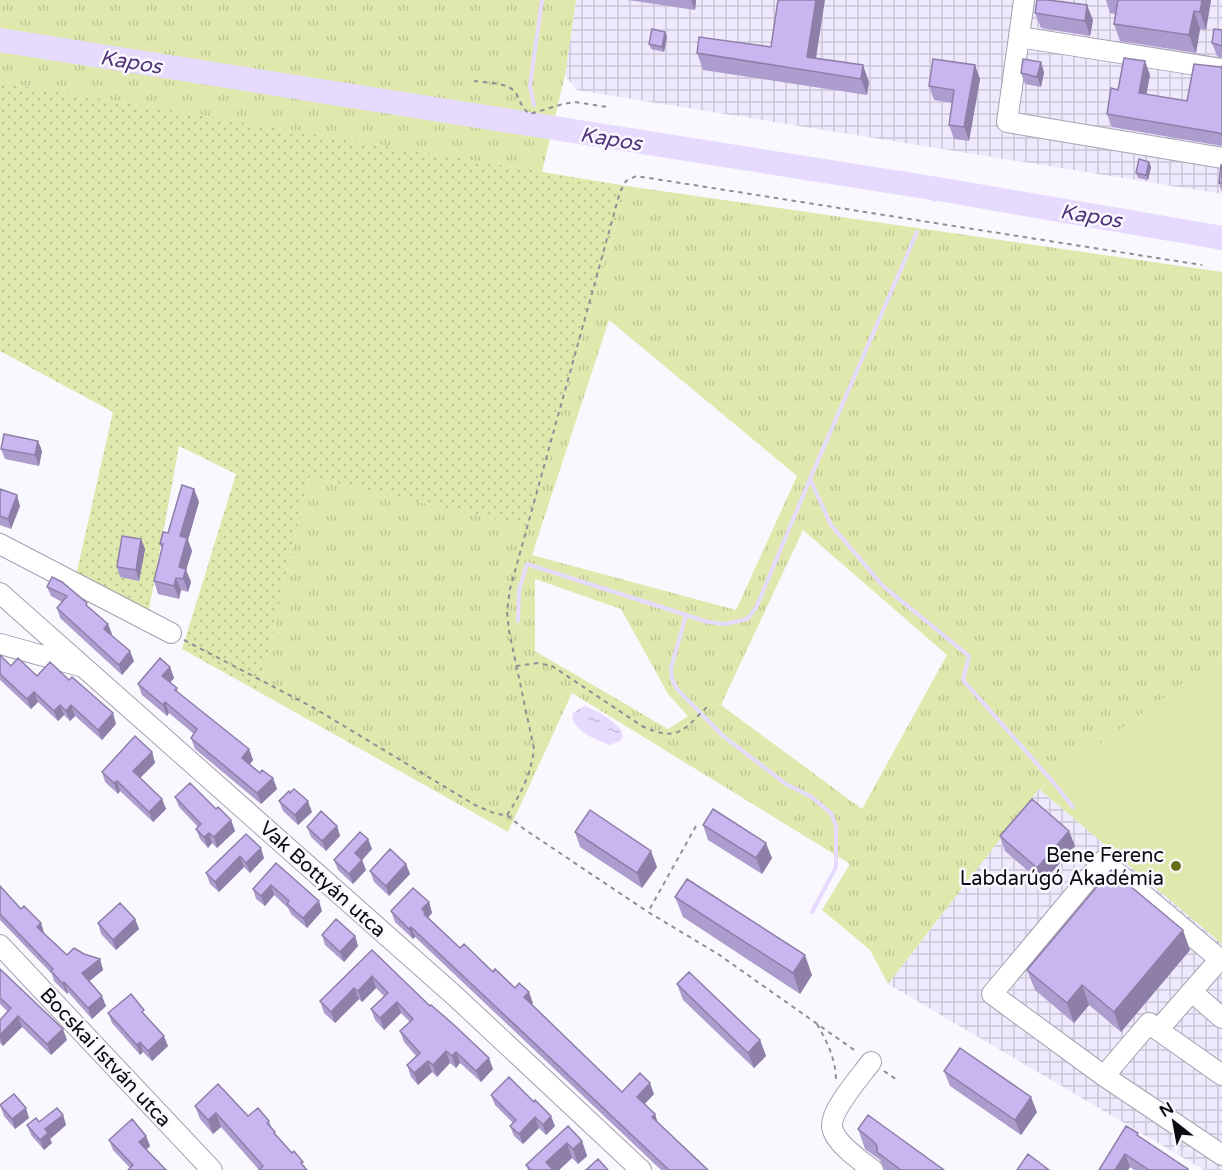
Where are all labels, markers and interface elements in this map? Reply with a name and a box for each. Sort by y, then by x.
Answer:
water label: Kapos [98,45,165,80]
water label: Kapos [578,122,645,157]
water label: Kapos [1058,199,1125,234]
street label: Vak Bottyán utca [254,817,391,943]
place label: Bene Ferenc Labdarúgó Akadémia [960,844,1164,891]
marker: Bene Ferenc Labdarúgó Akadémia [1169,859,1183,873]
street label: Bocskai István utca [35,983,176,1132]
north arrow [1144,1092,1204,1152]
text: N [1156,1098,1177,1122]

